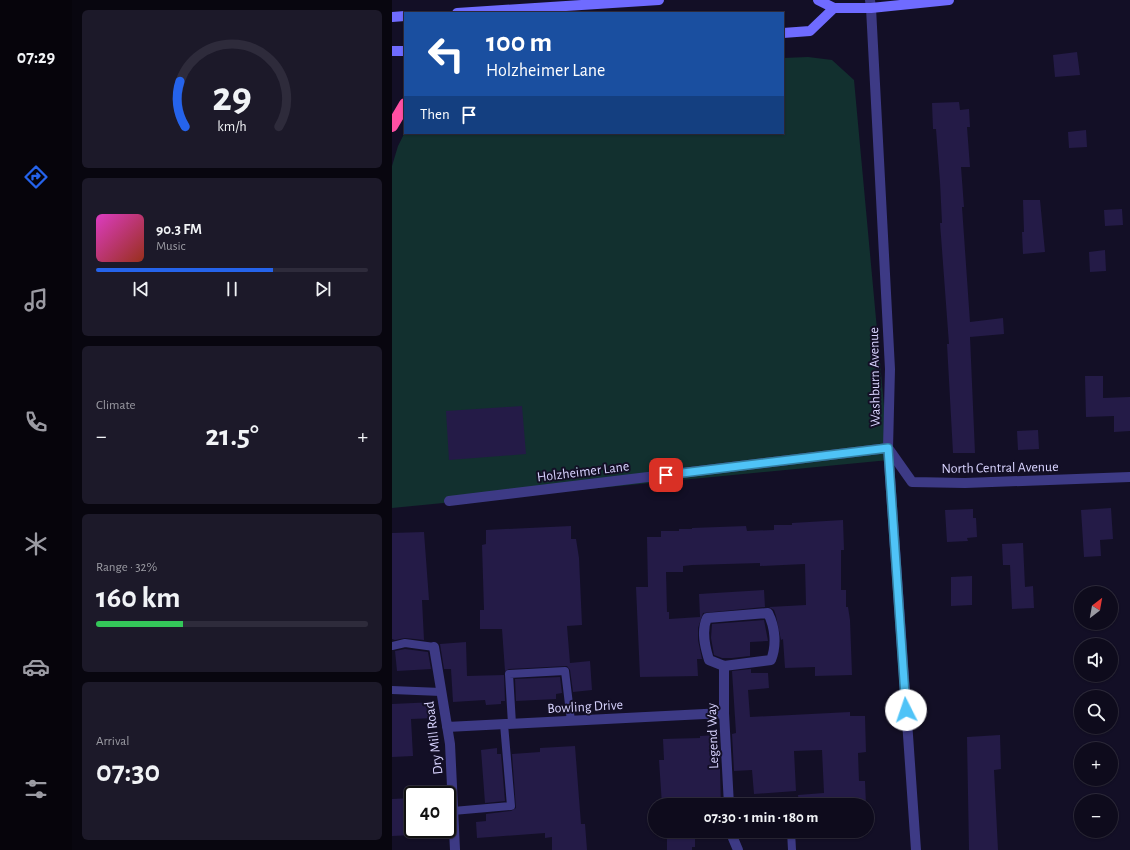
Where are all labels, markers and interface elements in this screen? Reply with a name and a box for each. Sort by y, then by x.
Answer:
icon: left [420,28,472,80]
text: 100 m [486,29,552,57]
text: 07:29 [17,49,55,67]
text: Holzheimer Lane [486,62,605,80]
text: 29 [212,77,252,118]
icon: arrive [458,104,480,126]
text: Then [420,107,450,122]
text: km/h [217,120,247,134]
icon: directions [22,163,50,191]
text: 90.3 FM [156,222,202,237]
text: Music [156,240,186,253]
icon: previous [130,278,152,300]
icon: pause [221,278,243,300]
icon: next [312,278,334,300]
icon: music [22,286,50,314]
street label: Washburn Avenue [867,327,883,427]
text: Climate [96,399,135,412]
icon: phone [22,408,50,436]
text: 21.5° [205,421,259,451]
text: − [96,425,107,447]
text: + [357,425,368,447]
pin [649,458,683,492]
street label: Holzheimer Lane [536,459,630,485]
street label: North Central Avenue [941,460,1059,476]
icon: arrive [655,464,677,486]
icon: climate [22,530,50,558]
text: Range · 32% [96,561,157,574]
text: 160 km [96,583,181,613]
north arrow [1074,586,1118,630]
map controls [1074,586,1118,838]
button: sound [1074,638,1118,682]
icon: car [22,653,50,681]
position arrow [885,689,927,731]
button: search [1074,690,1118,734]
street label: Bowling Drive [547,698,623,716]
street label: Dry Mill Road [423,701,445,775]
street label: Legend Way [705,703,721,769]
text: Arrival [96,735,129,748]
button: + [1074,742,1118,786]
text: 07:30 [96,757,160,787]
icon: filters [22,775,50,803]
speed limit sign: 40 [404,786,456,838]
button: − [1074,794,1118,838]
text: 07:30 · 1 min · 180 m [704,810,818,825]

